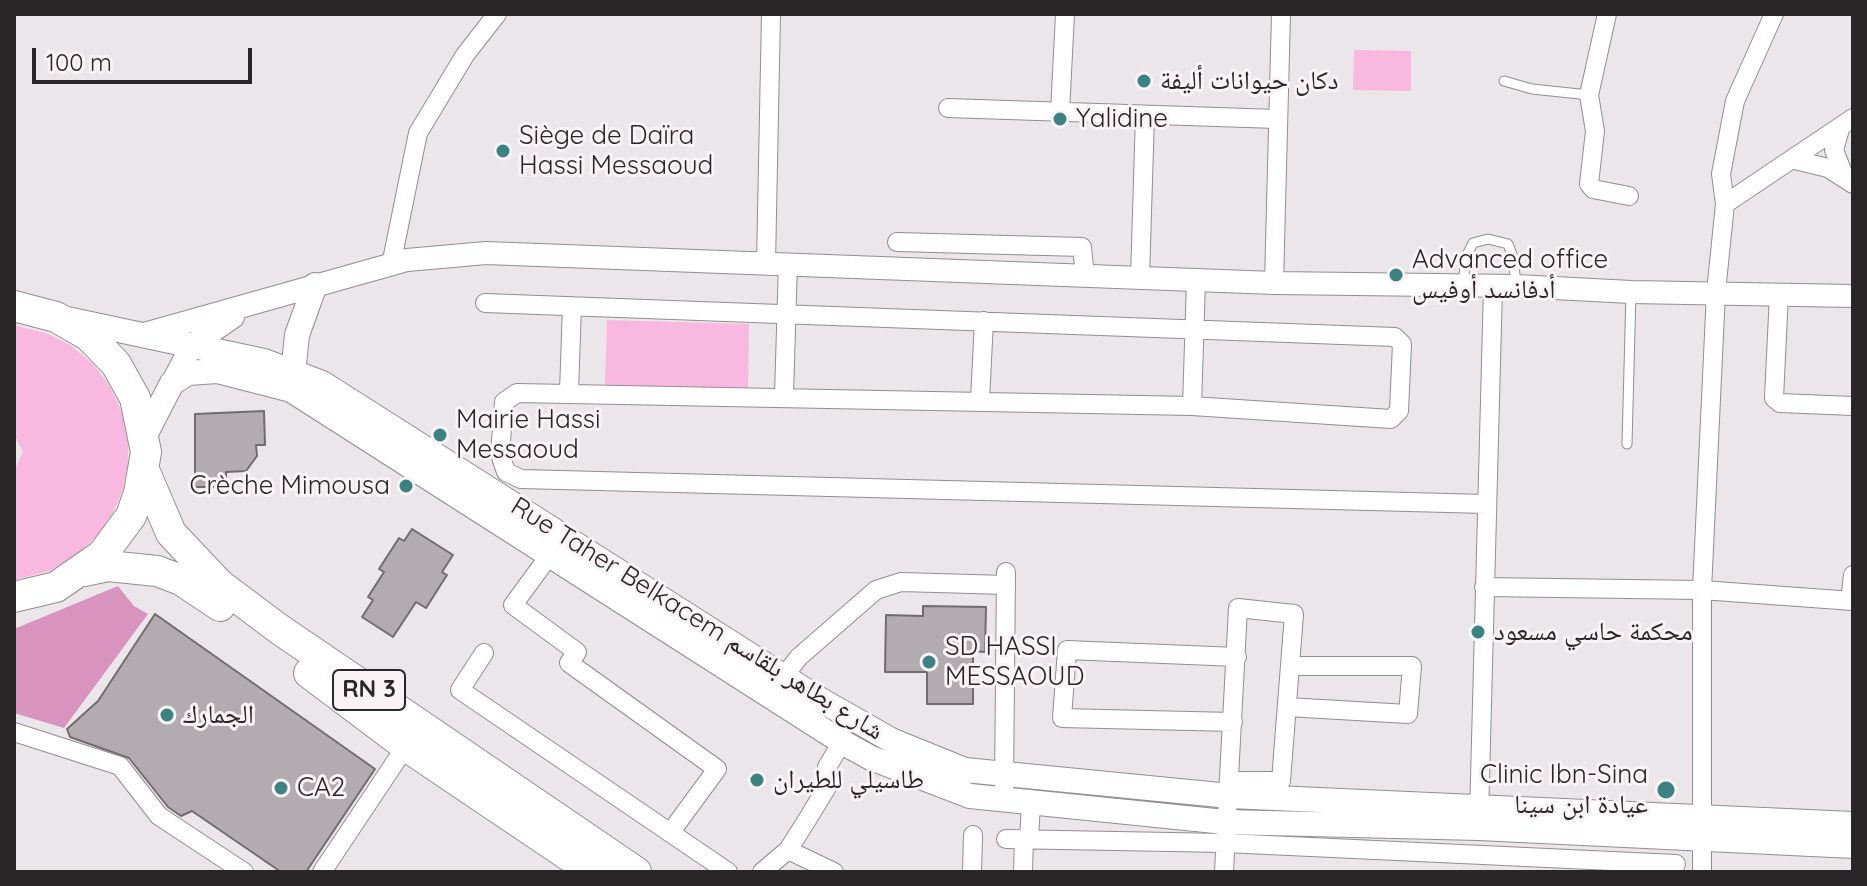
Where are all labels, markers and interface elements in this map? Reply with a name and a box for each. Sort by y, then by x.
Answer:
scale bar [36,32,256,82]
text: 100 m [46,47,112,77]
place label: دكان حيوانات أليفة [1160,65,1338,97]
marker: دكان حيوانات أليفة [1135,72,1153,90]
place label: Yalidine [1076,103,1168,135]
marker: Yalidine [1051,110,1069,128]
place label: Siège de Daïra Hassi Messaoud [519,120,713,182]
marker: Siège de Daïra Hassi Messaoud [494,142,512,160]
place label: Advanced office أدفانسد أوفيس [1412,244,1608,306]
marker: Advanced office أدفانسد أوفيس [1387,266,1405,284]
place label: Mairie Hassi Messaoud [456,404,601,466]
marker: Mairie Hassi Messaoud [431,426,449,444]
place label: Crèche Mimousa [189,470,390,502]
marker: Crèche Mimousa [397,477,415,495]
street label: Rue Taher Belkacem شارع بطاهر بلقاسم [505,491,889,747]
place label: محكمة حاسي مسعود [1494,616,1693,648]
marker: محكمة حاسي مسعود [1469,623,1487,641]
place label: SD HASSI MESSAOUD [945,631,1084,692]
marker: SD HASSI MESSAOUD [920,653,938,671]
road number: RN 3 [333,670,405,710]
place label: الجمارك [183,699,254,731]
marker: الجمارك [158,706,176,724]
place label: Clinic Ibn-Sina عيادة ابن سينا [1480,759,1648,820]
place label: طاسيلي للطيران [773,764,924,796]
marker: طاسيلي للطيران [748,771,766,789]
place label: CA2 [297,772,345,804]
marker: CA2 [272,779,290,797]
marker: Clinic Ibn-Sina عيادة ابن سينا [1655,779,1677,801]

